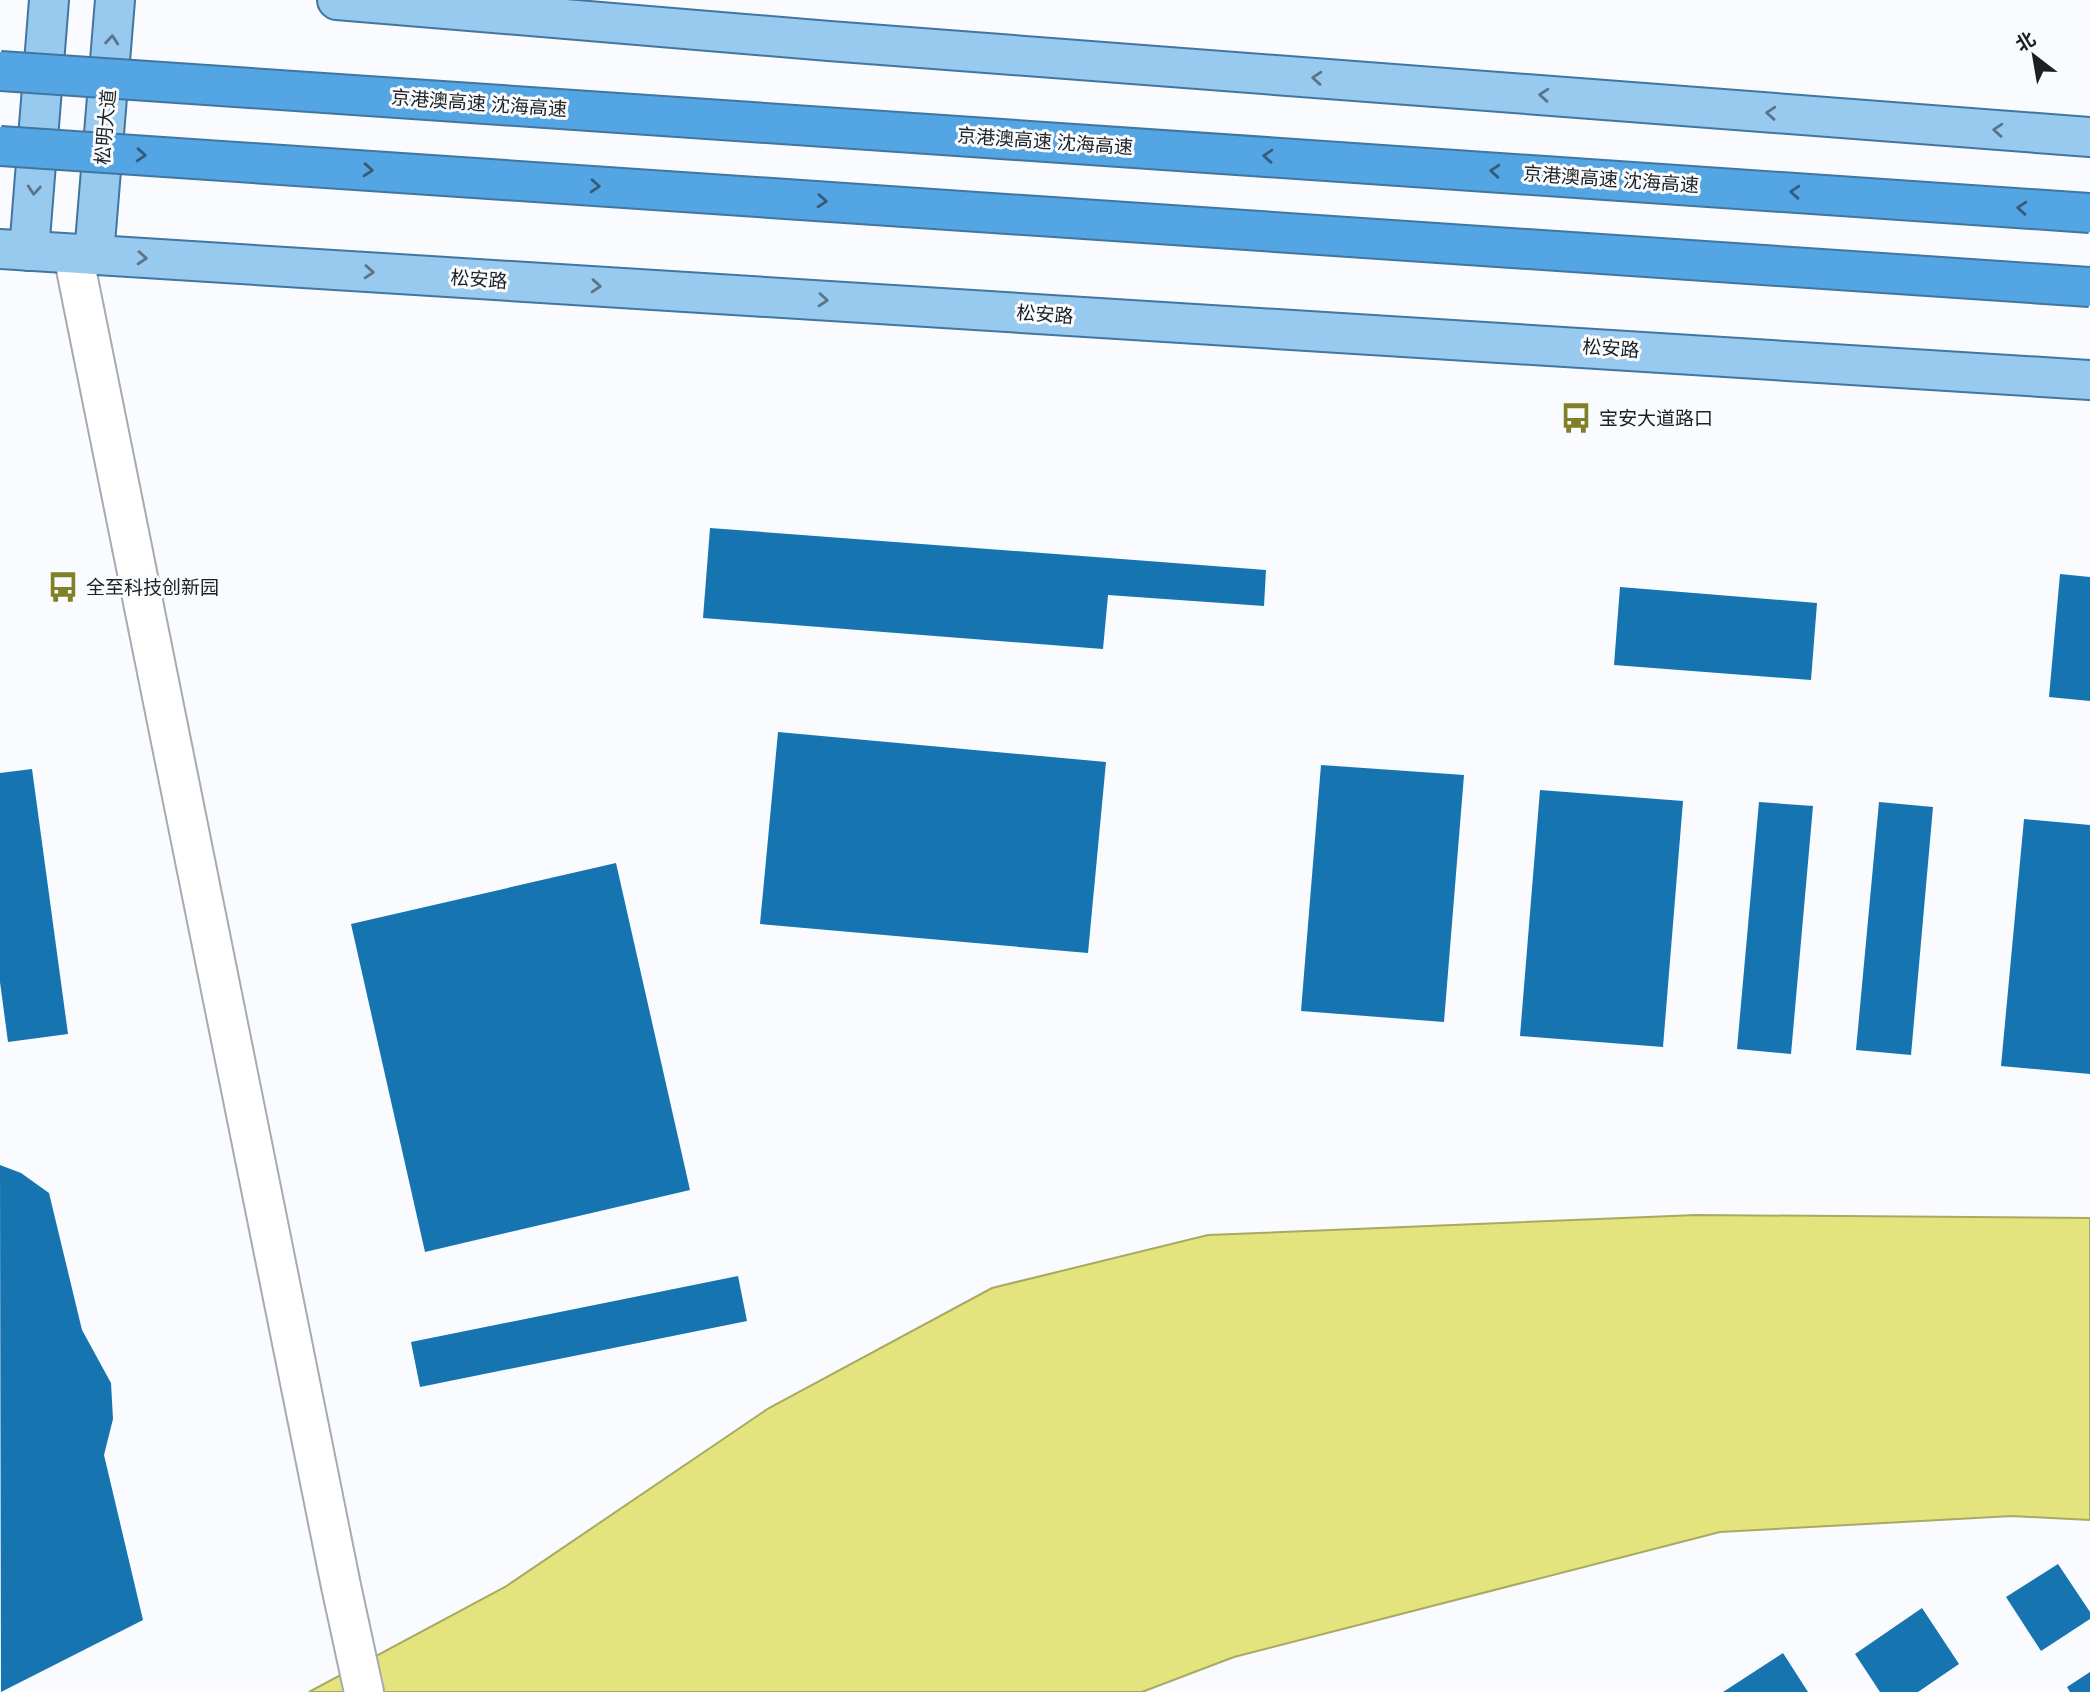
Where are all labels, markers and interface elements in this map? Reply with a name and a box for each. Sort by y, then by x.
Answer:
north arrow [1999,21,2069,91]
text: 北 [2010,25,2041,58]
one-way arrow [104,34,119,45]
one-way arrow [1311,71,1322,86]
street label: 京港澳高速 沈海高速 [390,84,568,123]
street label: 松明大道 [89,88,122,166]
one-way arrow [1538,88,1549,103]
one-way arrow [1765,105,1776,120]
street label: 京港澳高速 沈海高速 [956,122,1134,161]
one-way arrow [1992,123,2003,138]
one-way arrow [136,147,147,162]
one-way arrow [1262,149,1273,164]
street label: 京港澳高速 沈海高速 [1522,160,1700,199]
one-way arrow [363,162,374,177]
one-way arrow [1489,164,1500,179]
one-way arrow [590,178,601,193]
one-way arrow [27,185,42,196]
one-way arrow [1789,185,1800,200]
one-way arrow [817,193,828,208]
one-way arrow [2016,201,2027,216]
one-way arrow [136,250,147,265]
one-way arrow [363,264,374,279]
street label: 松安路 [450,264,508,295]
one-way arrow [590,278,601,293]
one-way arrow [817,292,828,307]
street label: 松安路 [1016,299,1074,330]
street label: 松安路 [1582,333,1640,364]
bus stop icon: 宝安大道路口 [1559,401,1593,435]
place label: 宝安大道路口 [1599,405,1713,432]
bus stop icon: 全至科技创新园 [46,570,80,604]
place label: 全至科技创新园 [86,574,219,601]

